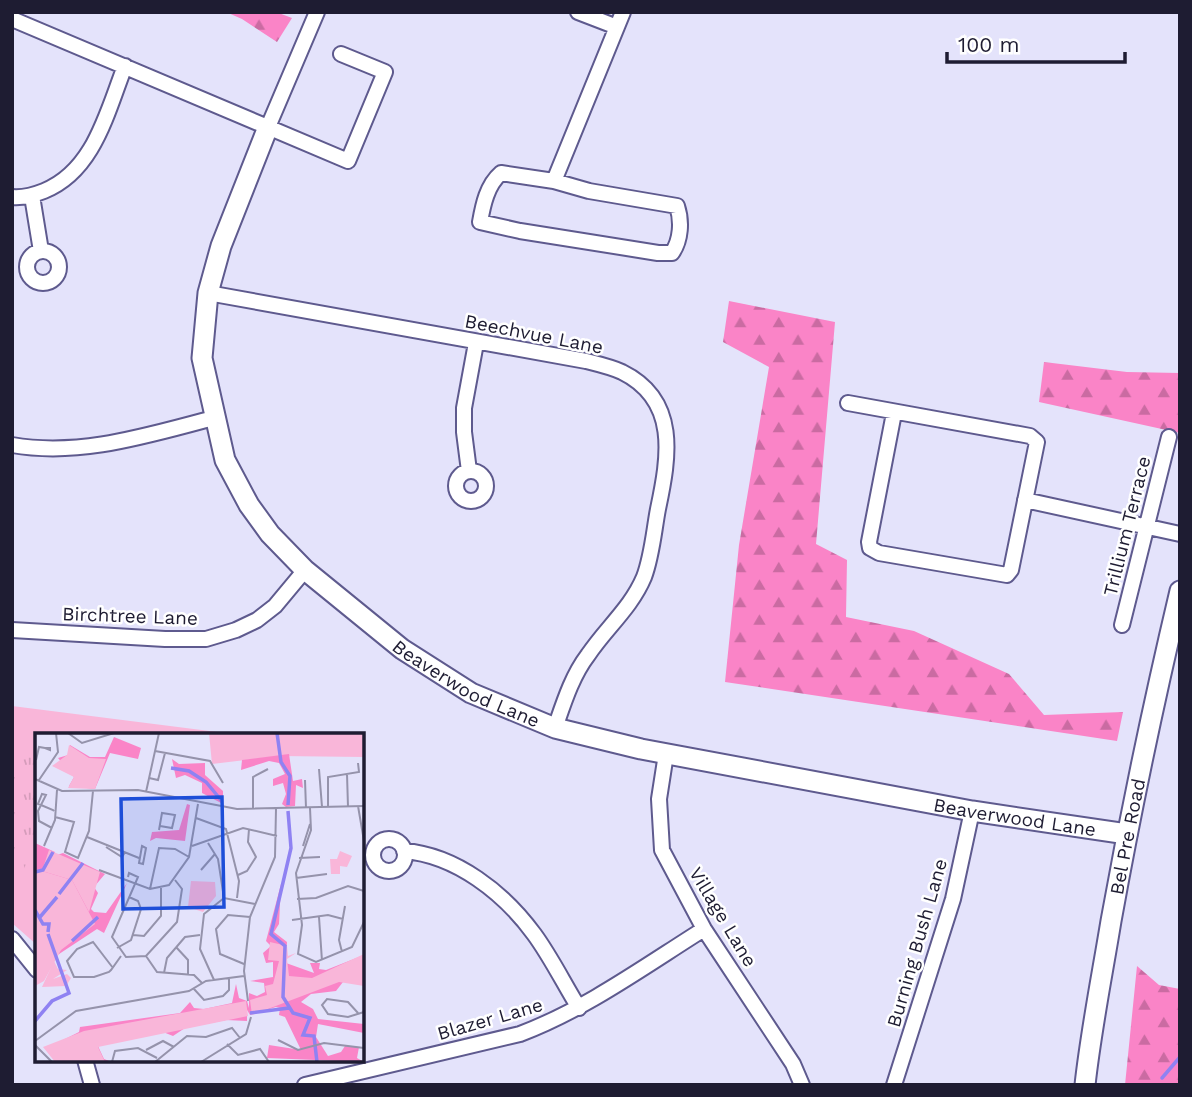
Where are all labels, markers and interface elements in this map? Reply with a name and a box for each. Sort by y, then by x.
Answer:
scale bar [947,21,1126,65]
text: 100 m [958,32,1020,57]
street label: Beechvue Lane [463,309,605,359]
street label: Trillium Terrace [1098,454,1156,598]
street label: Birchtree Lane [62,602,198,630]
street label: Beaverwood Lane [388,635,543,732]
inset map [35,733,364,1062]
street label: Bel Pre Road [1105,776,1150,897]
street label: Beaverwood Lane [932,793,1098,841]
street label: Burning Bush Lane [882,856,952,1030]
street label: Village Lane [684,863,762,971]
street label: Blazer Lane [435,993,545,1045]

